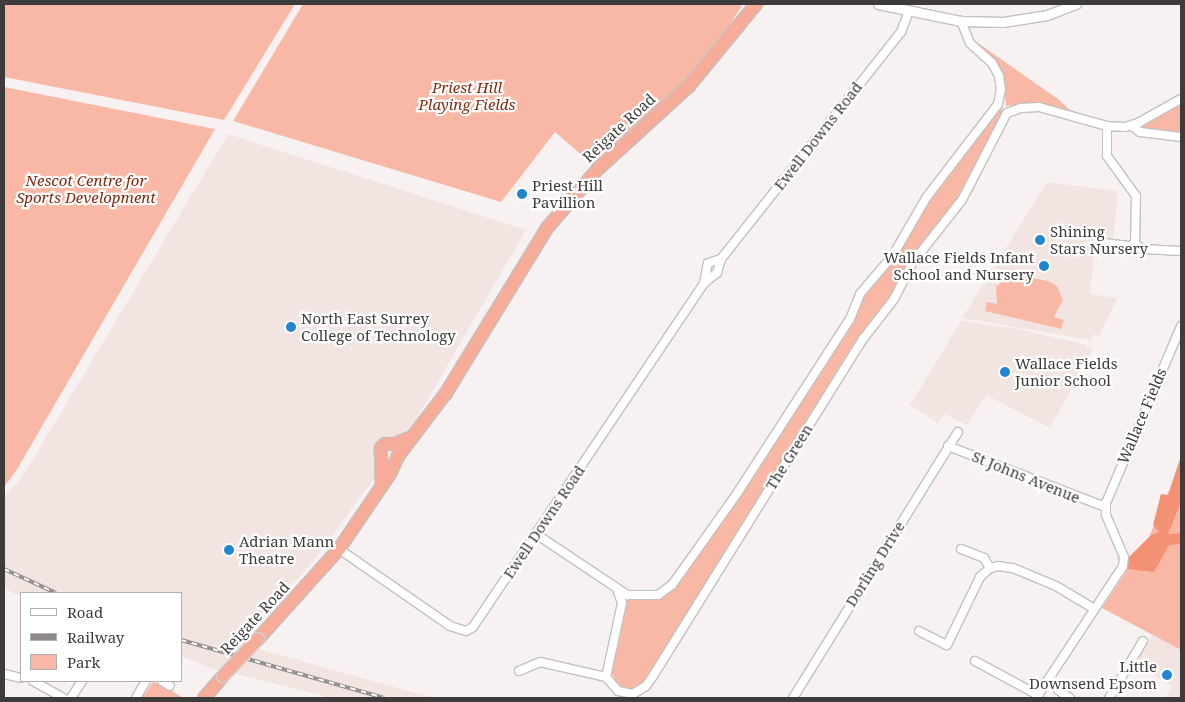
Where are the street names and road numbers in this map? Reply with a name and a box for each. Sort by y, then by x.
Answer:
street label: Ewell Downs Road [770,78,866,194]
street label: Reigate Road [579,90,659,166]
street label: Wallace Fields [1114,365,1170,467]
street label: The Green [762,421,816,493]
street label: St Johns Avenue [969,447,1083,507]
street label: Ewell Downs Road [499,462,589,582]
street label: Dorling Drive [842,518,908,610]
street label: Reigate Road [217,578,293,658]

